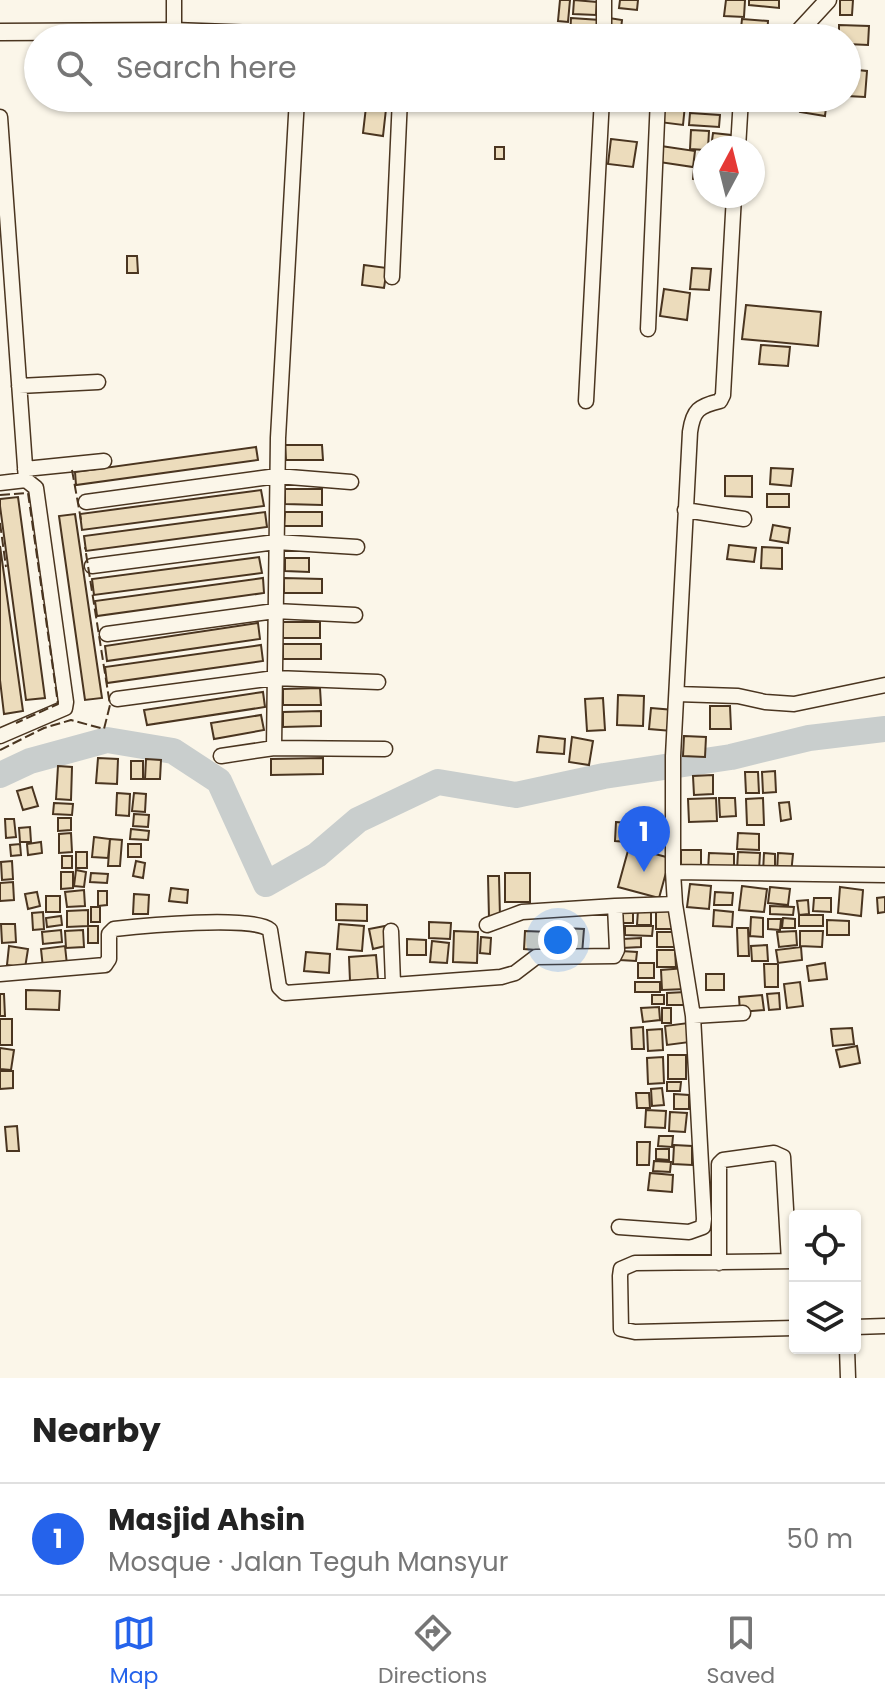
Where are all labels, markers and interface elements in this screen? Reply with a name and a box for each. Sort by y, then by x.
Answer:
search box [24,24,861,112]
icon: search [52,46,96,90]
text: Search here [116,46,297,89]
north arrow [693,136,765,208]
pin: 1 [618,806,670,872]
your location [538,920,578,960]
map controls [789,1210,861,1354]
button: locate [789,1210,861,1282]
button: layers [789,1282,861,1354]
text: Nearby [32,1406,161,1454]
text: Masjid Ahsin [108,1498,305,1541]
text: 1 [53,1521,63,1557]
text: 50 m [787,1521,853,1557]
text: Mosque · Jalan Teguh Mansyur [108,1544,508,1580]
tab: Map [110,1611,158,1692]
tab: Directions [378,1611,487,1692]
tab: Saved [707,1611,775,1692]

